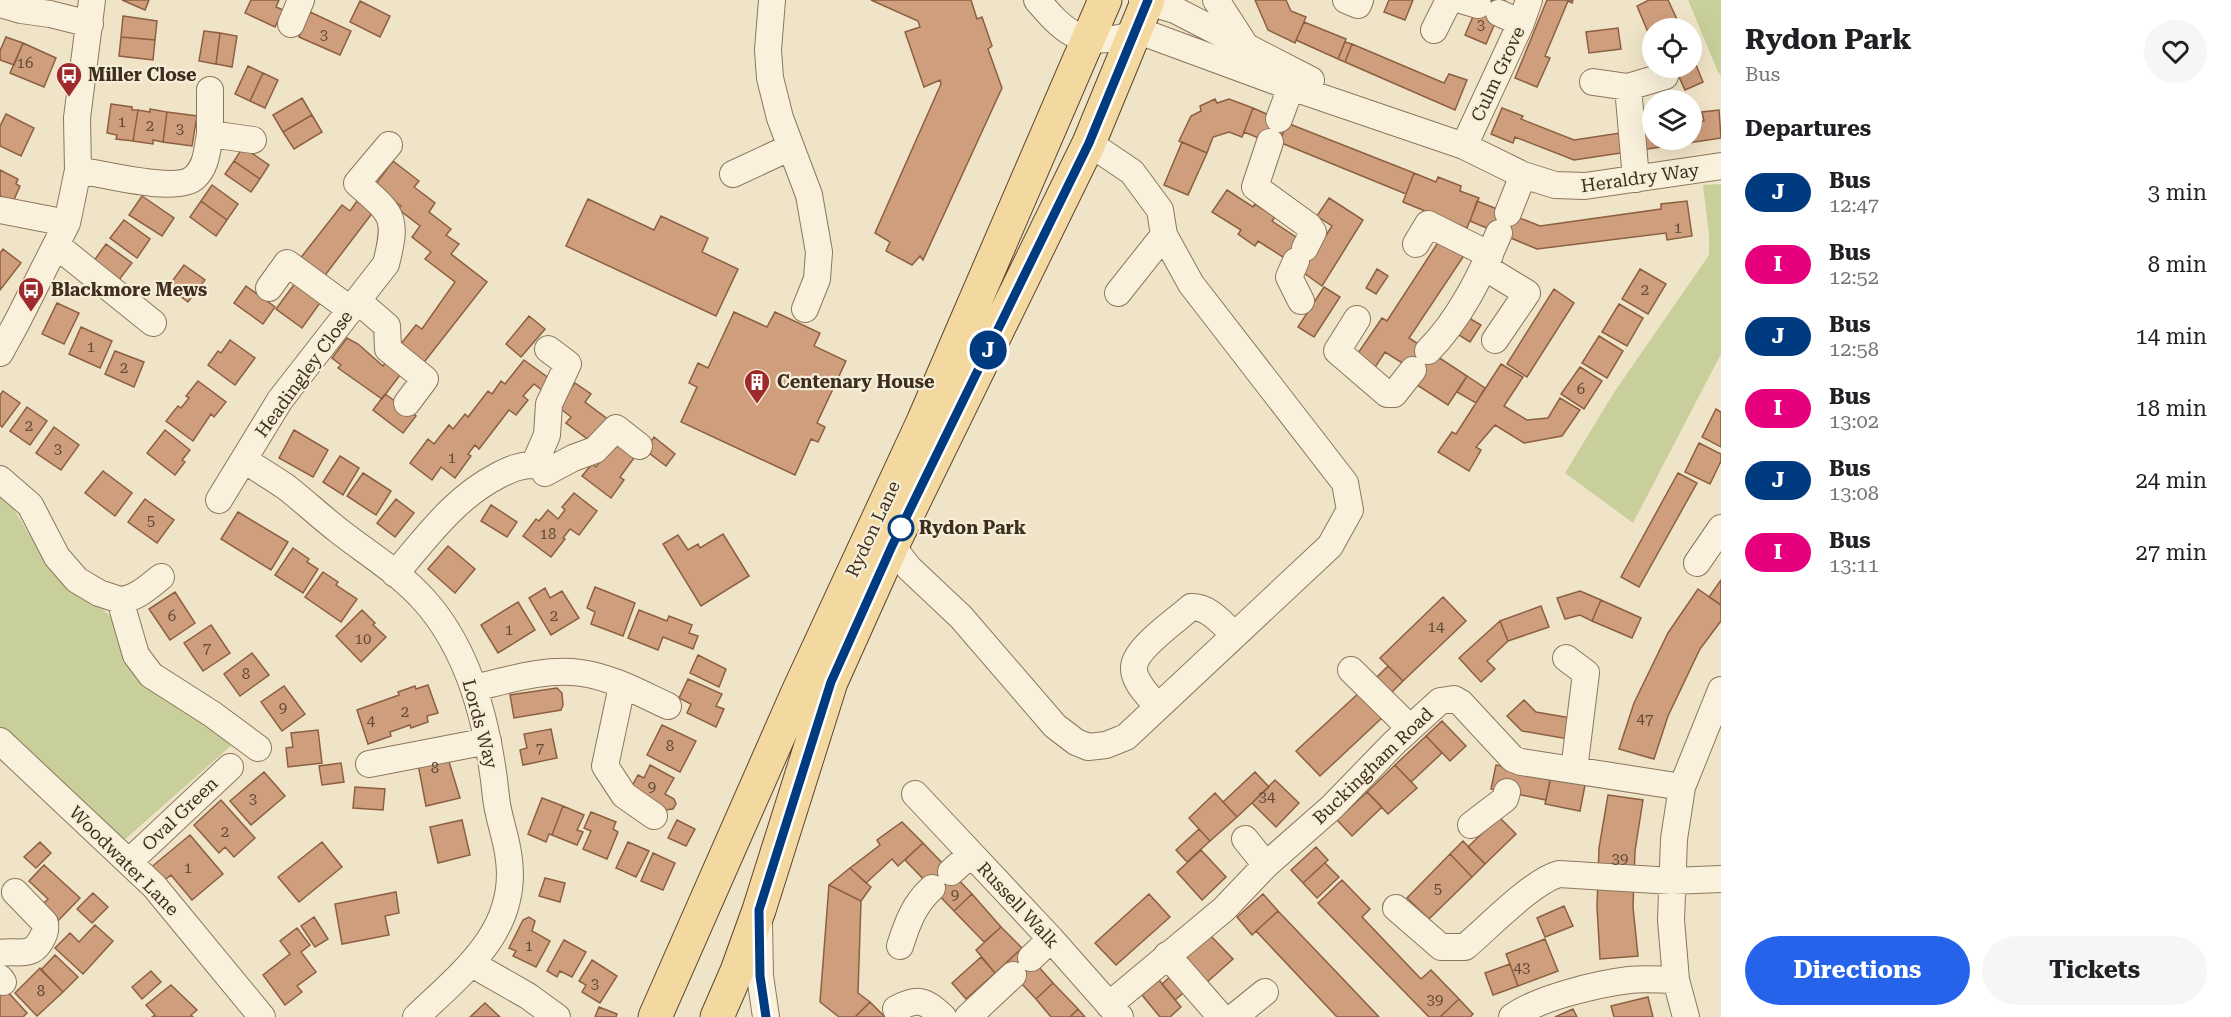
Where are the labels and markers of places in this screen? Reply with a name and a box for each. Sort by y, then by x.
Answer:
bus stop icon: Miller Close [54,60,84,98]
place label: Miller Close [88,64,197,85]
bus stop icon: Blackmore Mews [16,275,46,313]
place label: Blackmore Mews [51,279,207,300]
building icon: Centenary House [742,367,772,405]
place label: Centenary House [777,371,935,392]
marker: Rydon Park [888,515,914,541]
place label: Rydon Park [919,517,1027,538]

